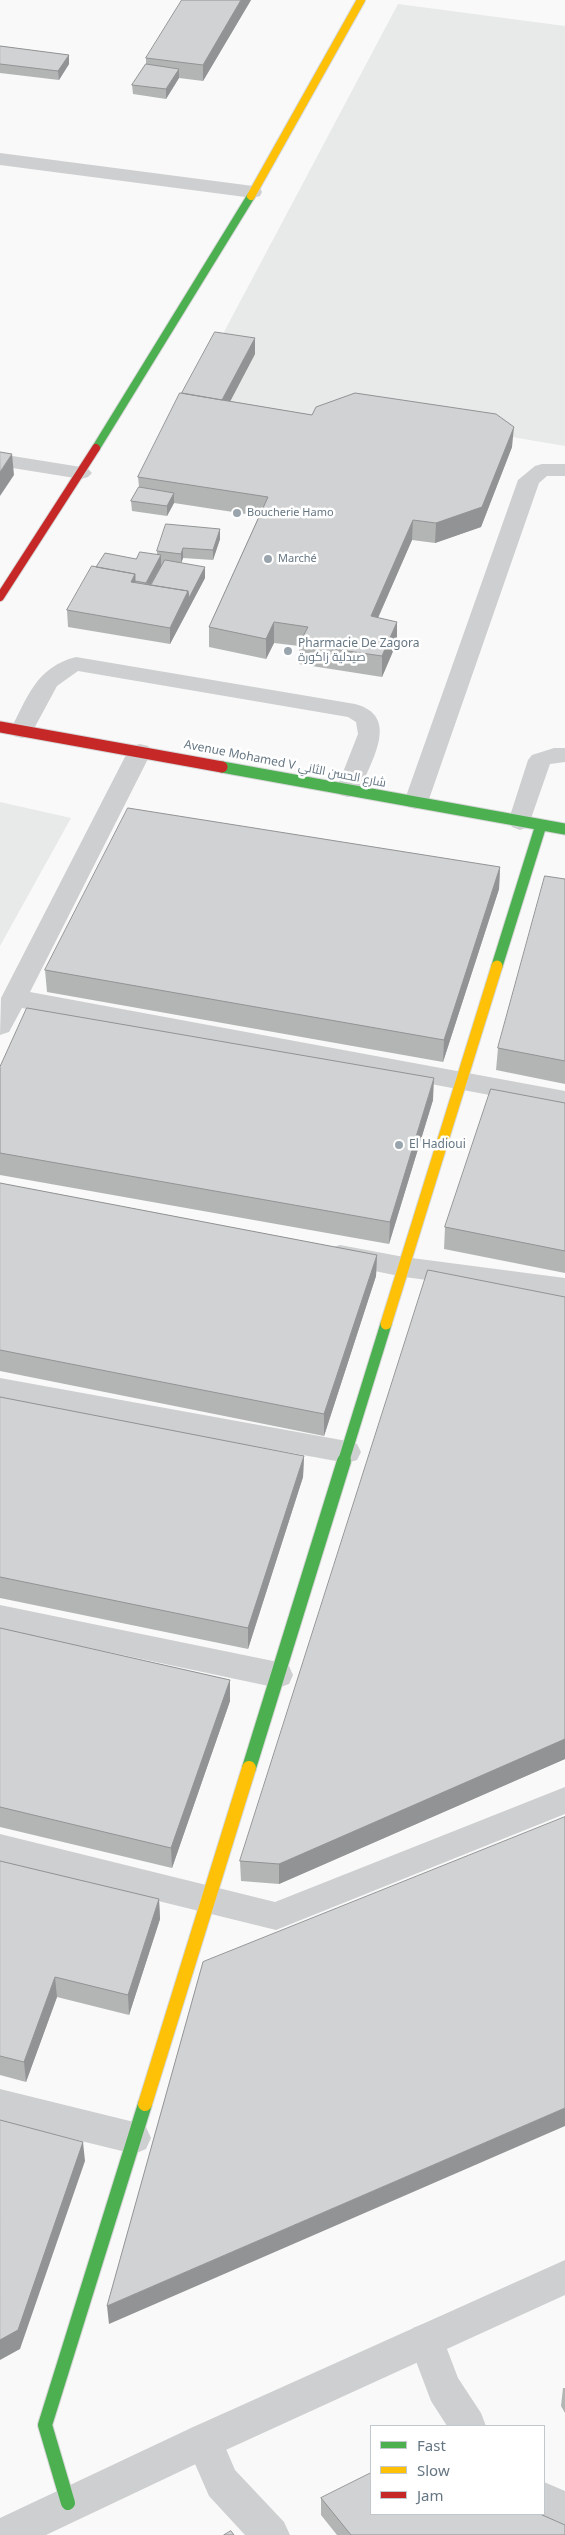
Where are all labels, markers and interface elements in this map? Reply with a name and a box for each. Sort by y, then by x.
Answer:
place label: Boucherie Hamo [247,506,334,520]
marker: Boucherie Hamo [231,507,243,519]
place label: Marché [278,552,317,566]
marker: Marché [262,553,274,565]
place label: Pharmacie De Zagora صيدلية زاكورة [298,637,419,665]
marker: Pharmacie De Zagora صيدلية زاكورة [282,645,294,657]
street label: Avenue Mohamed V شارع الحسن الثاني [183,737,387,791]
place label: El Hadioui [409,1138,466,1152]
marker: El Hadioui [393,1139,405,1151]
legend [370,2425,545,2515]
text: Fast [417,2435,446,2455]
text: Slow [417,2460,450,2480]
text: Jam [417,2485,444,2505]

